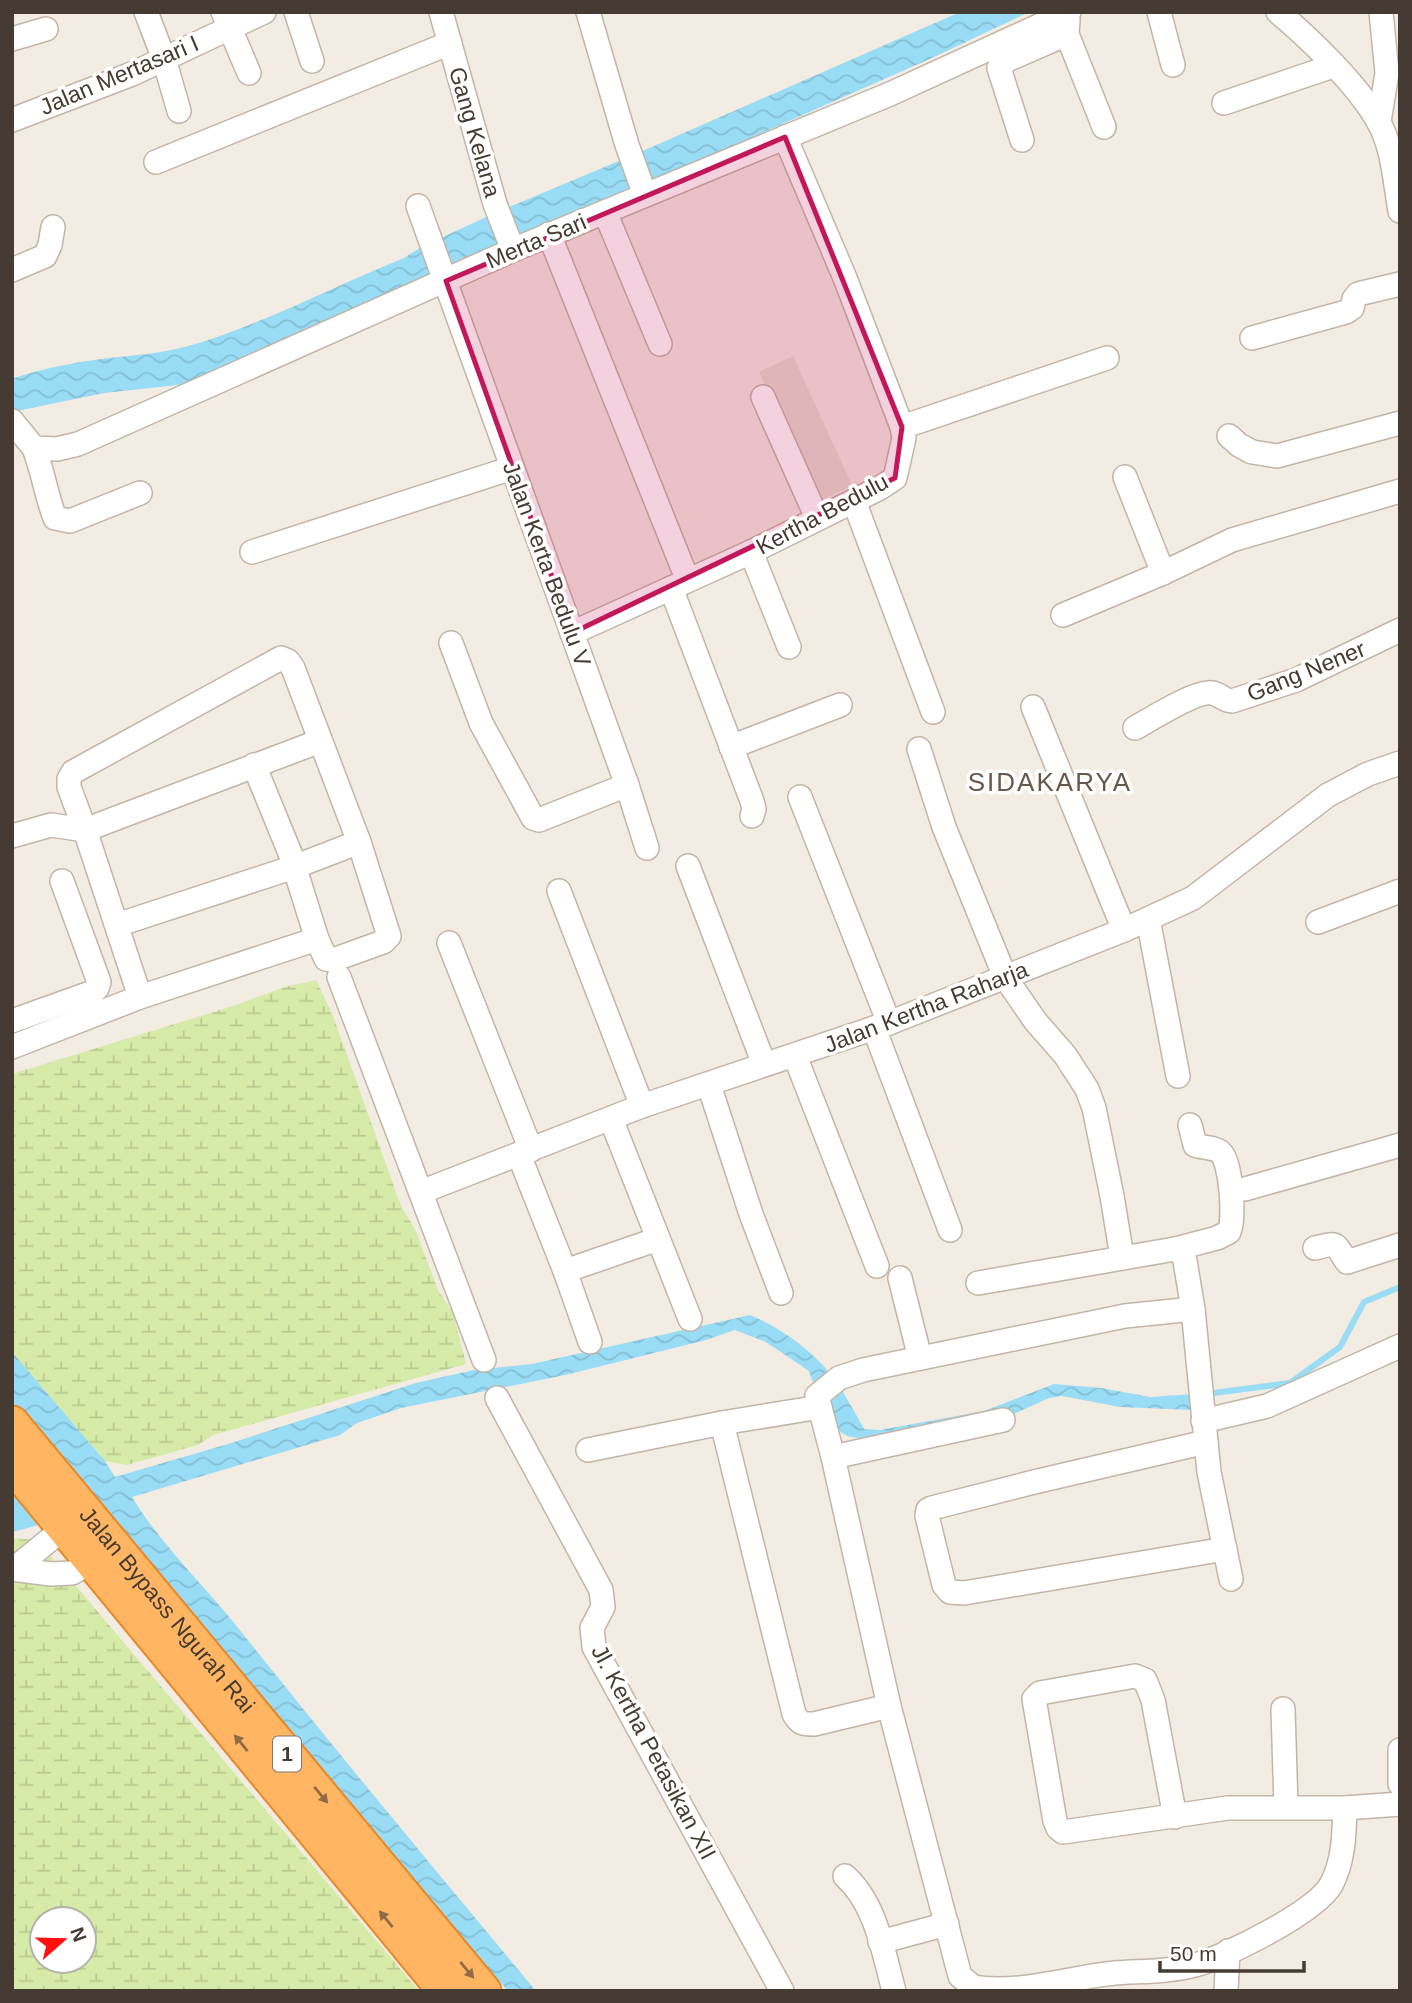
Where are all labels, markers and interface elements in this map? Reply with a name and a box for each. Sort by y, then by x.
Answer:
street label: Jalan Mertasari I [36,30,202,120]
street label: Gang Kelana [444,64,506,200]
street label: Merta Sari [482,208,590,274]
street label: Jalan Kerta Bedulu V [498,458,596,671]
street label: Kertha Bedulu [752,468,892,560]
street label: Gang Nener [1243,635,1369,707]
district label: SIDAKARYA [968,767,1132,797]
street label: Jalan Kertha Raharja [820,956,1032,1058]
street label: Jalan Bypass Ngurah Rai [74,1502,260,1718]
street label: Jl. Kertha Petasikan XII [586,1640,722,1864]
one-way arrow [234,1735,249,1753]
road number: 1 [273,1736,301,1772]
one-way arrow [313,1787,328,1804]
north arrow [28,1905,98,1975]
one-way arrow [378,1911,393,1929]
text: N [66,1924,91,1944]
scale bar [1160,1930,1304,1974]
text: 50 m [1170,1942,1217,1965]
one-way arrow [459,1961,474,1979]

